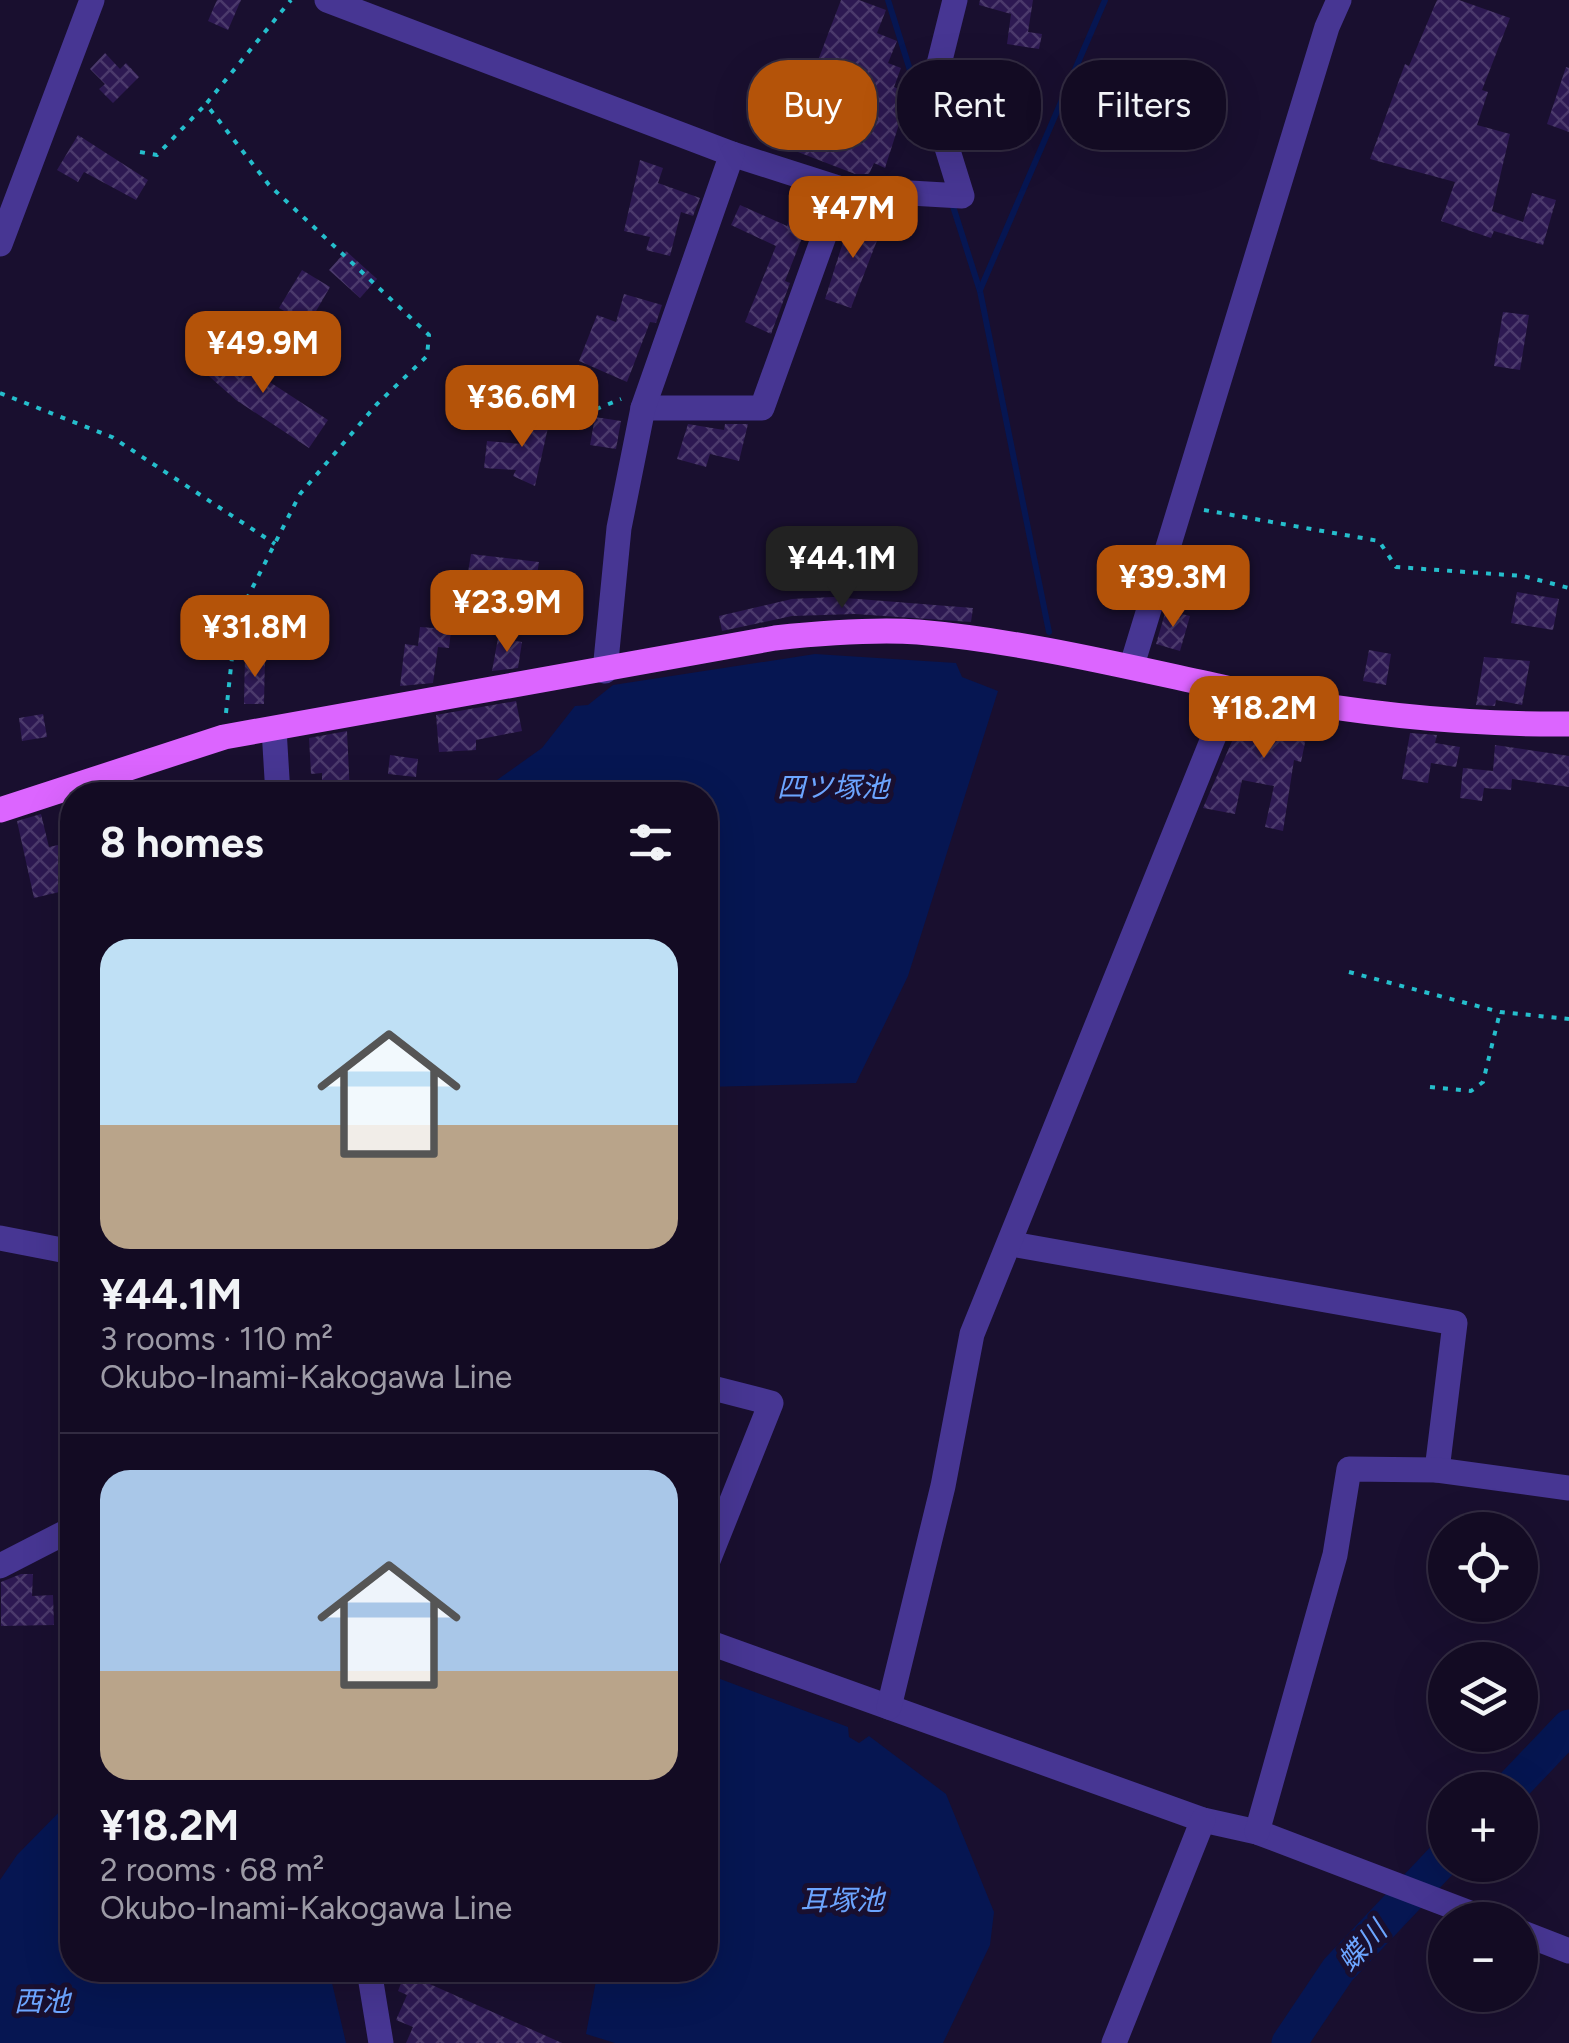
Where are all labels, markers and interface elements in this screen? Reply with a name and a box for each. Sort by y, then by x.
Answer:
chip: Buy [748,60,877,150]
chip: Rent [897,60,1041,150]
chip: Filters [1061,60,1226,150]
pin: ¥47M [794,176,912,261]
text: ¥47M [811,189,895,227]
pin: ¥49.9M [182,311,344,396]
text: ¥49.9M [207,324,319,362]
pin: ¥36.6M [441,365,603,450]
text: ¥36.6M [467,378,577,416]
pin: ¥44.1M [761,526,923,611]
text: ¥44.1M [788,539,896,577]
pin: ¥39.3M [1092,545,1254,630]
text: ¥39.3M [1119,558,1227,596]
pin: ¥23.9M [426,570,588,655]
text: ¥23.9M [452,583,562,621]
pin: ¥31.8M [174,595,336,680]
text: ¥31.8M [202,608,308,646]
pin: ¥18.2M [1183,676,1345,761]
text: ¥18.2M [1211,689,1317,727]
water label: 四ツ塚池 [777,770,892,804]
icon: filters [623,815,678,870]
text: 8 homes [100,817,264,868]
icon: home [299,1004,479,1184]
text: ¥44.1M [100,1269,242,1320]
text: 3 rooms · 110 m² [100,1320,333,1358]
text: Okubo-Inami-Kakogawa Line [100,1358,512,1396]
map controls [1428,1512,1538,2012]
button: locate [1428,1512,1538,1622]
icon: home [299,1535,479,1715]
button: layers [1428,1642,1538,1752]
button: + [1428,1772,1538,1882]
text: ¥18.2M [100,1800,239,1851]
text: 2 rooms · 68 m² [100,1851,324,1889]
water label: 耳塚池 [800,1883,887,1917]
text: Okubo-Inami-Kakogawa Line [100,1889,512,1927]
button: − [1428,1902,1538,2012]
water label: 蝶川 [1330,1912,1396,1978]
water label: 西池 [14,1984,73,2018]

